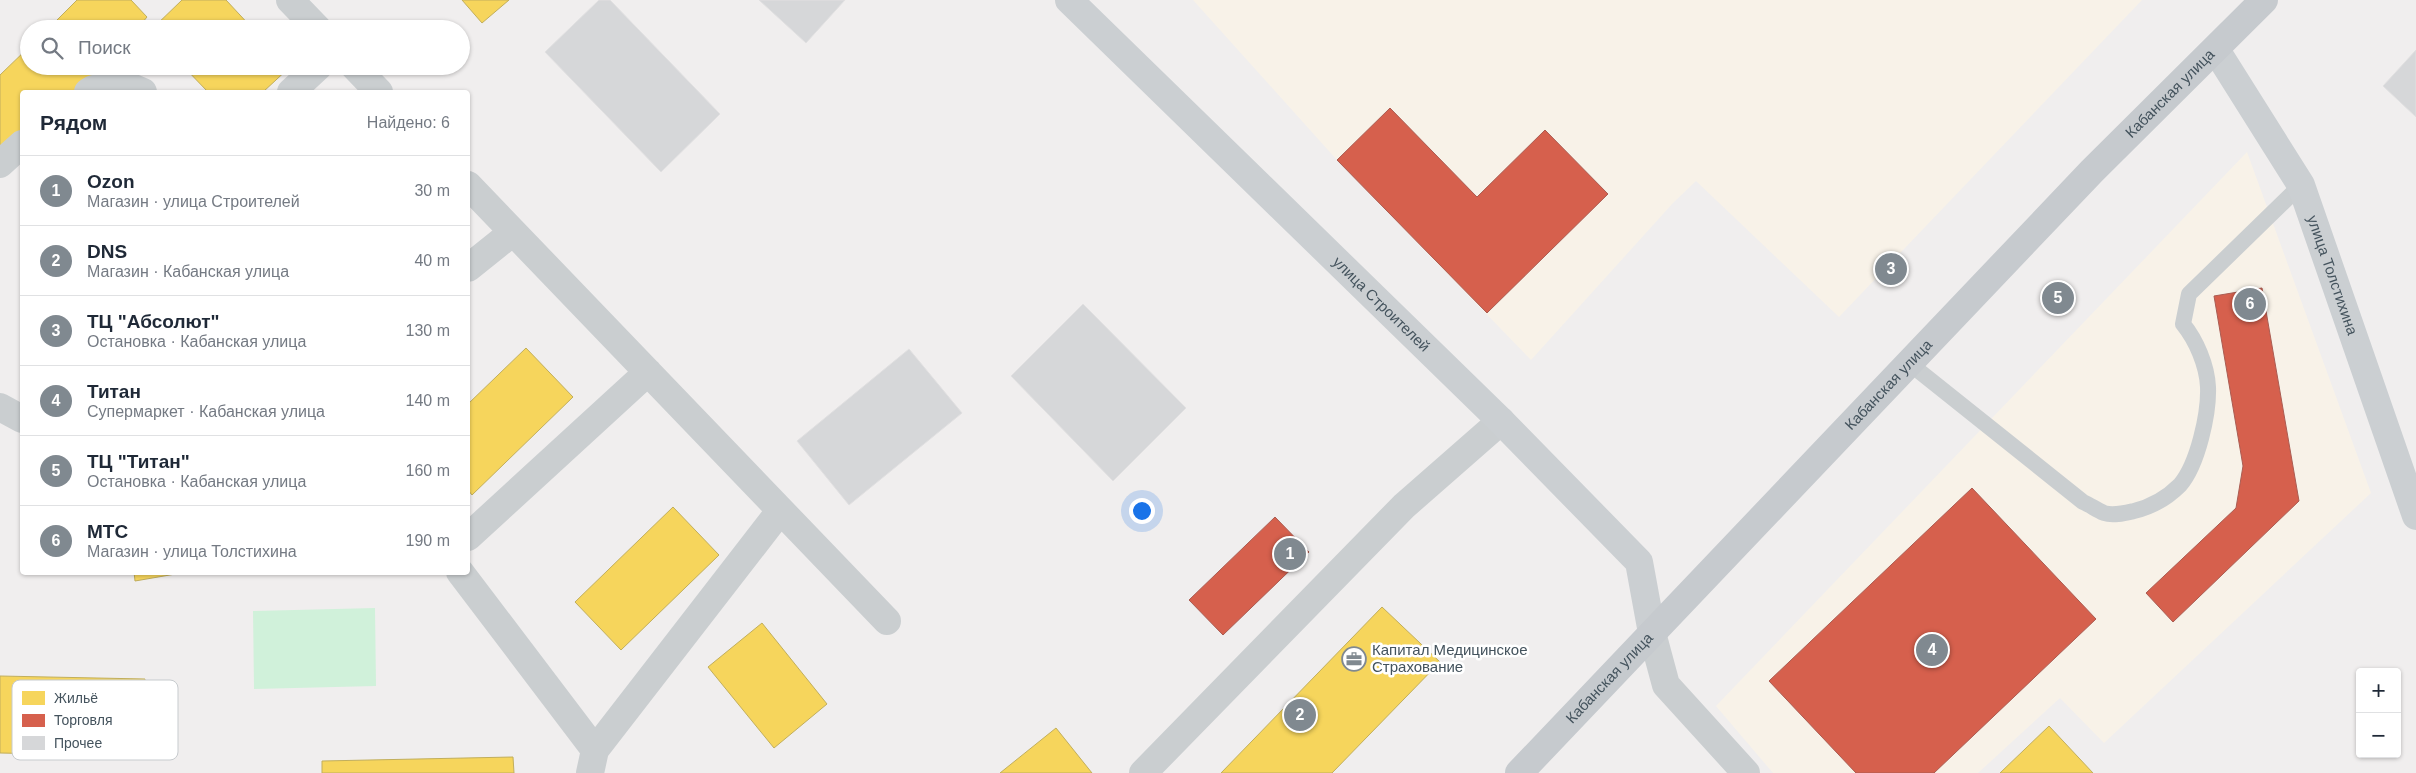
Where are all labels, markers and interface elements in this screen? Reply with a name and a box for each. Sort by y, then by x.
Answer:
search box [20,20,470,75]
icon: search [38,34,66,62]
text: Поиск [78,37,131,58]
street label: Кабанская улица [2122,45,2218,141]
text: Рядом [40,111,107,134]
text: Найдено: 6 [367,114,450,131]
text: Ozon [87,171,135,192]
text: 1 [52,182,60,199]
text: 30 m [414,182,450,199]
text: Магазин · улица Строителей [87,193,300,210]
street label: улица Толстихина [2304,213,2362,338]
text: DNS [87,241,127,262]
pin: 3 [1875,250,1907,288]
text: 2 [52,252,60,269]
text: 40 m [414,252,450,269]
street label: улица Строителей [1330,253,1433,355]
text: Магазин · Кабанская улица [87,263,289,280]
pin: 5 [2042,279,2074,317]
pin: 6 [2234,285,2266,323]
text: ТЦ "Абсолют" [87,311,220,332]
text: 3 [52,322,60,339]
text: 130 m [406,322,450,339]
text: Остановка · Кабанская улица [87,333,306,350]
street label: Кабанская улица [1841,335,1936,433]
text: Титан [87,381,141,402]
text: 4 [52,392,60,409]
text: 140 m [406,392,450,409]
text: Супермаркет · Кабанская улица [87,403,325,420]
text: ТЦ "Титан" [87,451,190,472]
text: 5 [52,462,60,479]
text: 160 m [406,462,450,479]
text: Остановка · Кабанская улица [87,473,306,490]
your location [1129,498,1155,524]
text: МТС [87,521,128,542]
text: 6 [52,532,60,549]
text: 190 m [406,532,450,549]
pin: 1 [1274,535,1306,573]
text: Магазин · улица Толстихина [87,543,297,560]
street label: Кабанская улица [1562,629,1656,726]
pin: 4 [1916,631,1948,669]
place label: Капитал Медицинское Страхование [1372,641,1528,675]
office icon: Капитал Медицинское Страхование [1341,646,1367,672]
map controls [2356,668,2401,758]
button: + [2356,668,2401,713]
legend [12,680,178,760]
text: Жильё [54,690,98,706]
pin: 2 [1284,696,1316,734]
text: Торговля [54,712,112,728]
button: − [2356,713,2401,758]
text: Прочее [54,735,102,751]

